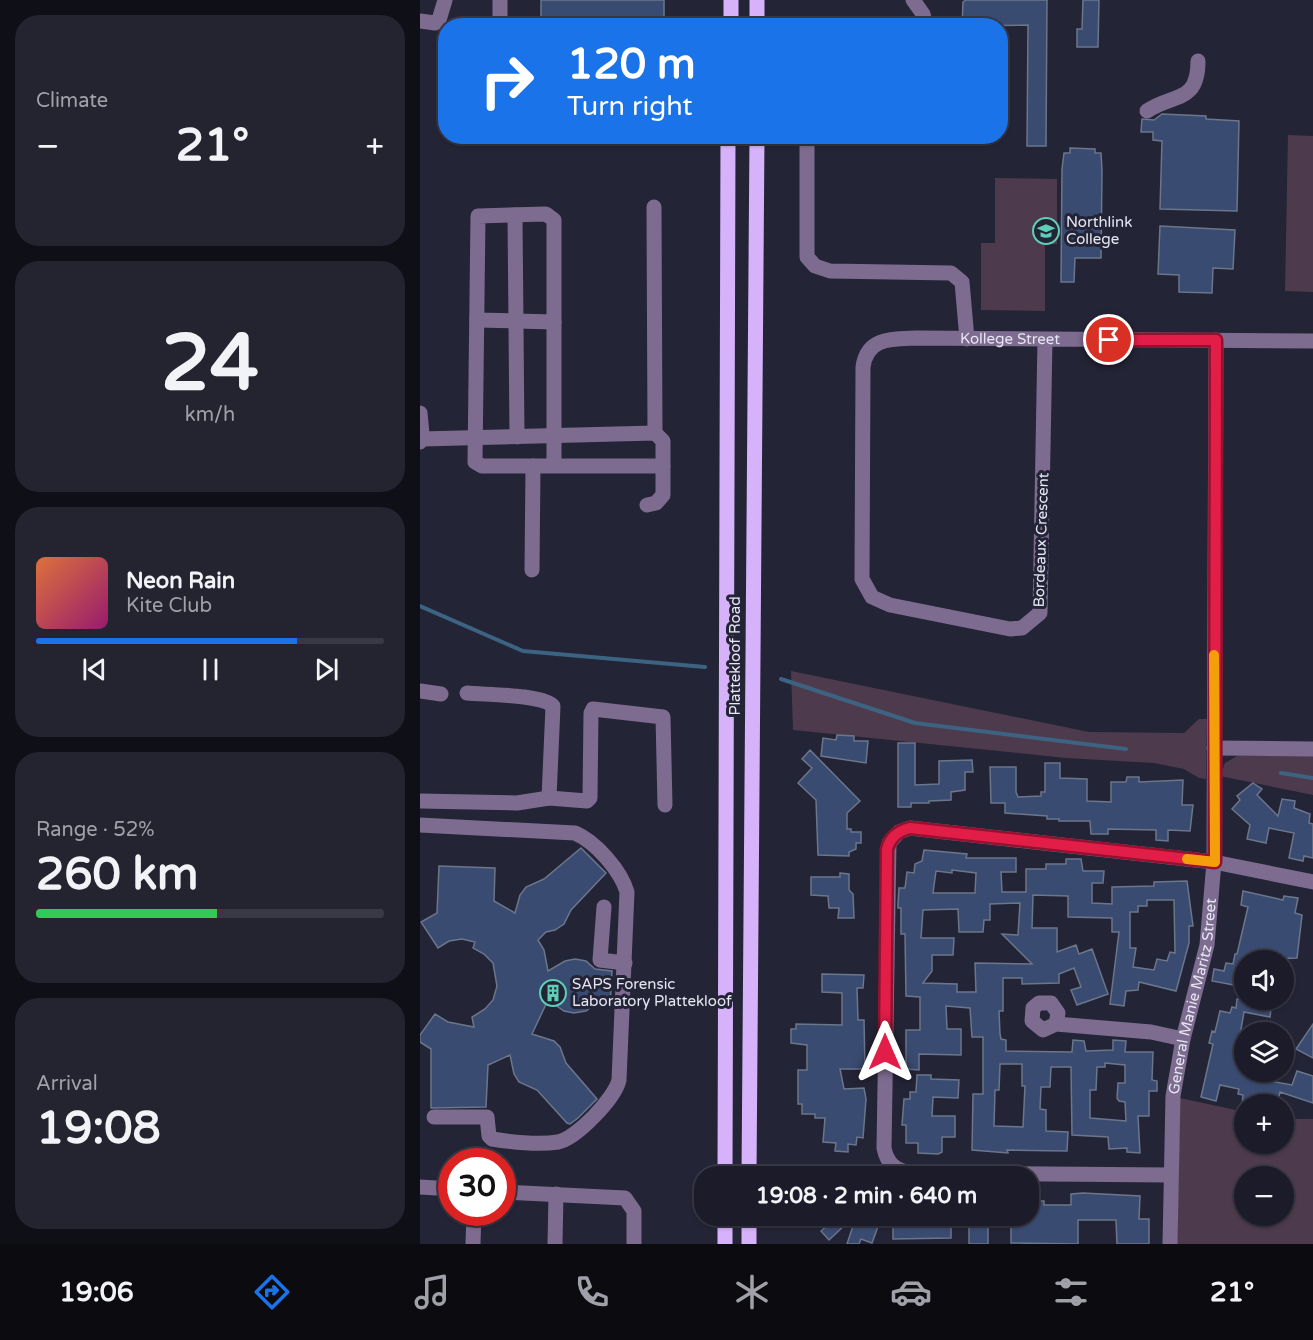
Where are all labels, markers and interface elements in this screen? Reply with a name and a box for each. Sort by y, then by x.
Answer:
text: 120 m [567,39,696,90]
icon: right [468,42,546,120]
text: Climate [36,89,108,113]
text: Turn right [567,90,693,123]
text: 21° [176,119,249,173]
text: − [36,127,60,166]
text: + [365,127,384,166]
place label: Northlink College [1066,213,1132,248]
school or university icon: Northlink College [1031,216,1061,246]
pin [1083,314,1134,365]
text: 24 [161,317,259,411]
icon: arrive [1092,323,1125,356]
street label: Kollege Street [960,329,1060,348]
text: km/h [185,403,235,427]
street label: Bordeaux Crescent [1030,472,1052,608]
text: Neon Rain [126,568,235,594]
text: Kite Club [126,594,212,618]
street label: Plattekloof Road [726,596,744,716]
icon: previous [78,653,111,686]
icon: pause [194,653,227,686]
icon: next [310,653,343,686]
text: Range · 52% [36,818,155,842]
text: 260 km [36,848,198,902]
street label: General Manie Maritz Street [1164,897,1220,1096]
map controls [1234,950,1294,1226]
button: sound [1234,950,1294,1010]
place label: SAPS Forensic Laboratory Plattekloof [572,975,732,1010]
building icon: SAPS Forensic Laboratory Plattekloof [538,978,568,1008]
position arrow [853,1020,917,1084]
button: layers [1234,1022,1294,1082]
text: Arrival [36,1072,98,1096]
button: + [1234,1094,1294,1154]
text: 19:08 [36,1102,161,1156]
speed limit sign: 30 [438,1148,516,1226]
button: − [1234,1166,1294,1226]
text: 19:08 · 2 min · 640 m [756,1183,977,1209]
icon: directions [251,1271,293,1313]
icon: music [411,1271,453,1313]
icon: phone [571,1271,613,1313]
icon: climate [731,1271,773,1313]
icon: car [890,1271,932,1313]
icon: filters [1050,1271,1092,1313]
text: 19:06 [59,1276,134,1309]
text: 21° [1210,1276,1254,1309]

